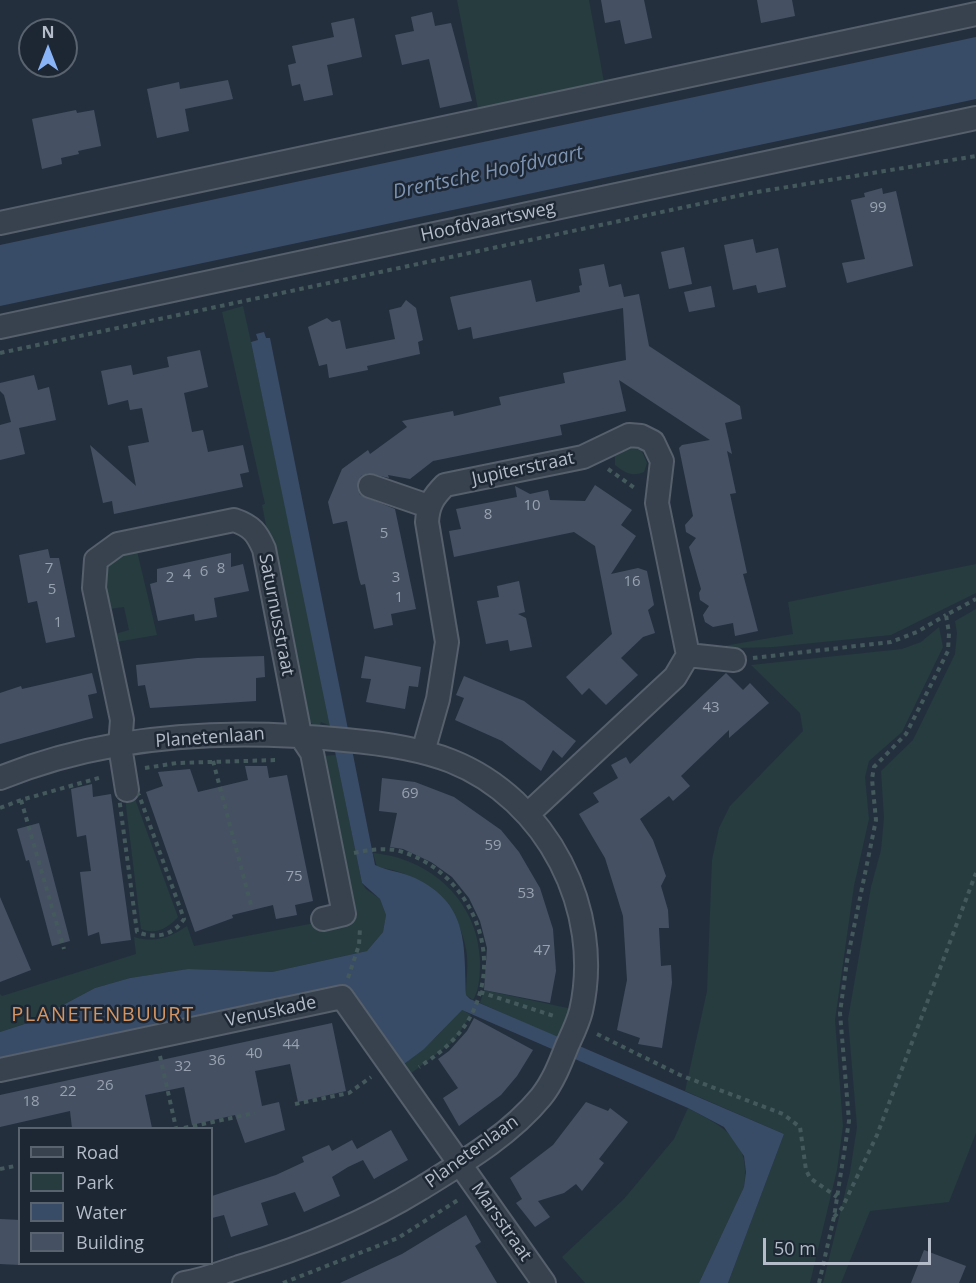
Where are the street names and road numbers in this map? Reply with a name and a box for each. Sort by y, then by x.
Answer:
street label: Hoofdvaartsweg [419,197,557,247]
street label: Jupiterstraat [470,448,576,490]
street label: Saturnusstraat [254,552,298,678]
street label: Planetenlaan [155,723,265,753]
street label: Venuskade [224,992,318,1032]
street label: Planetenlaan [421,1111,523,1193]
street label: Marsstraat [466,1179,536,1265]

